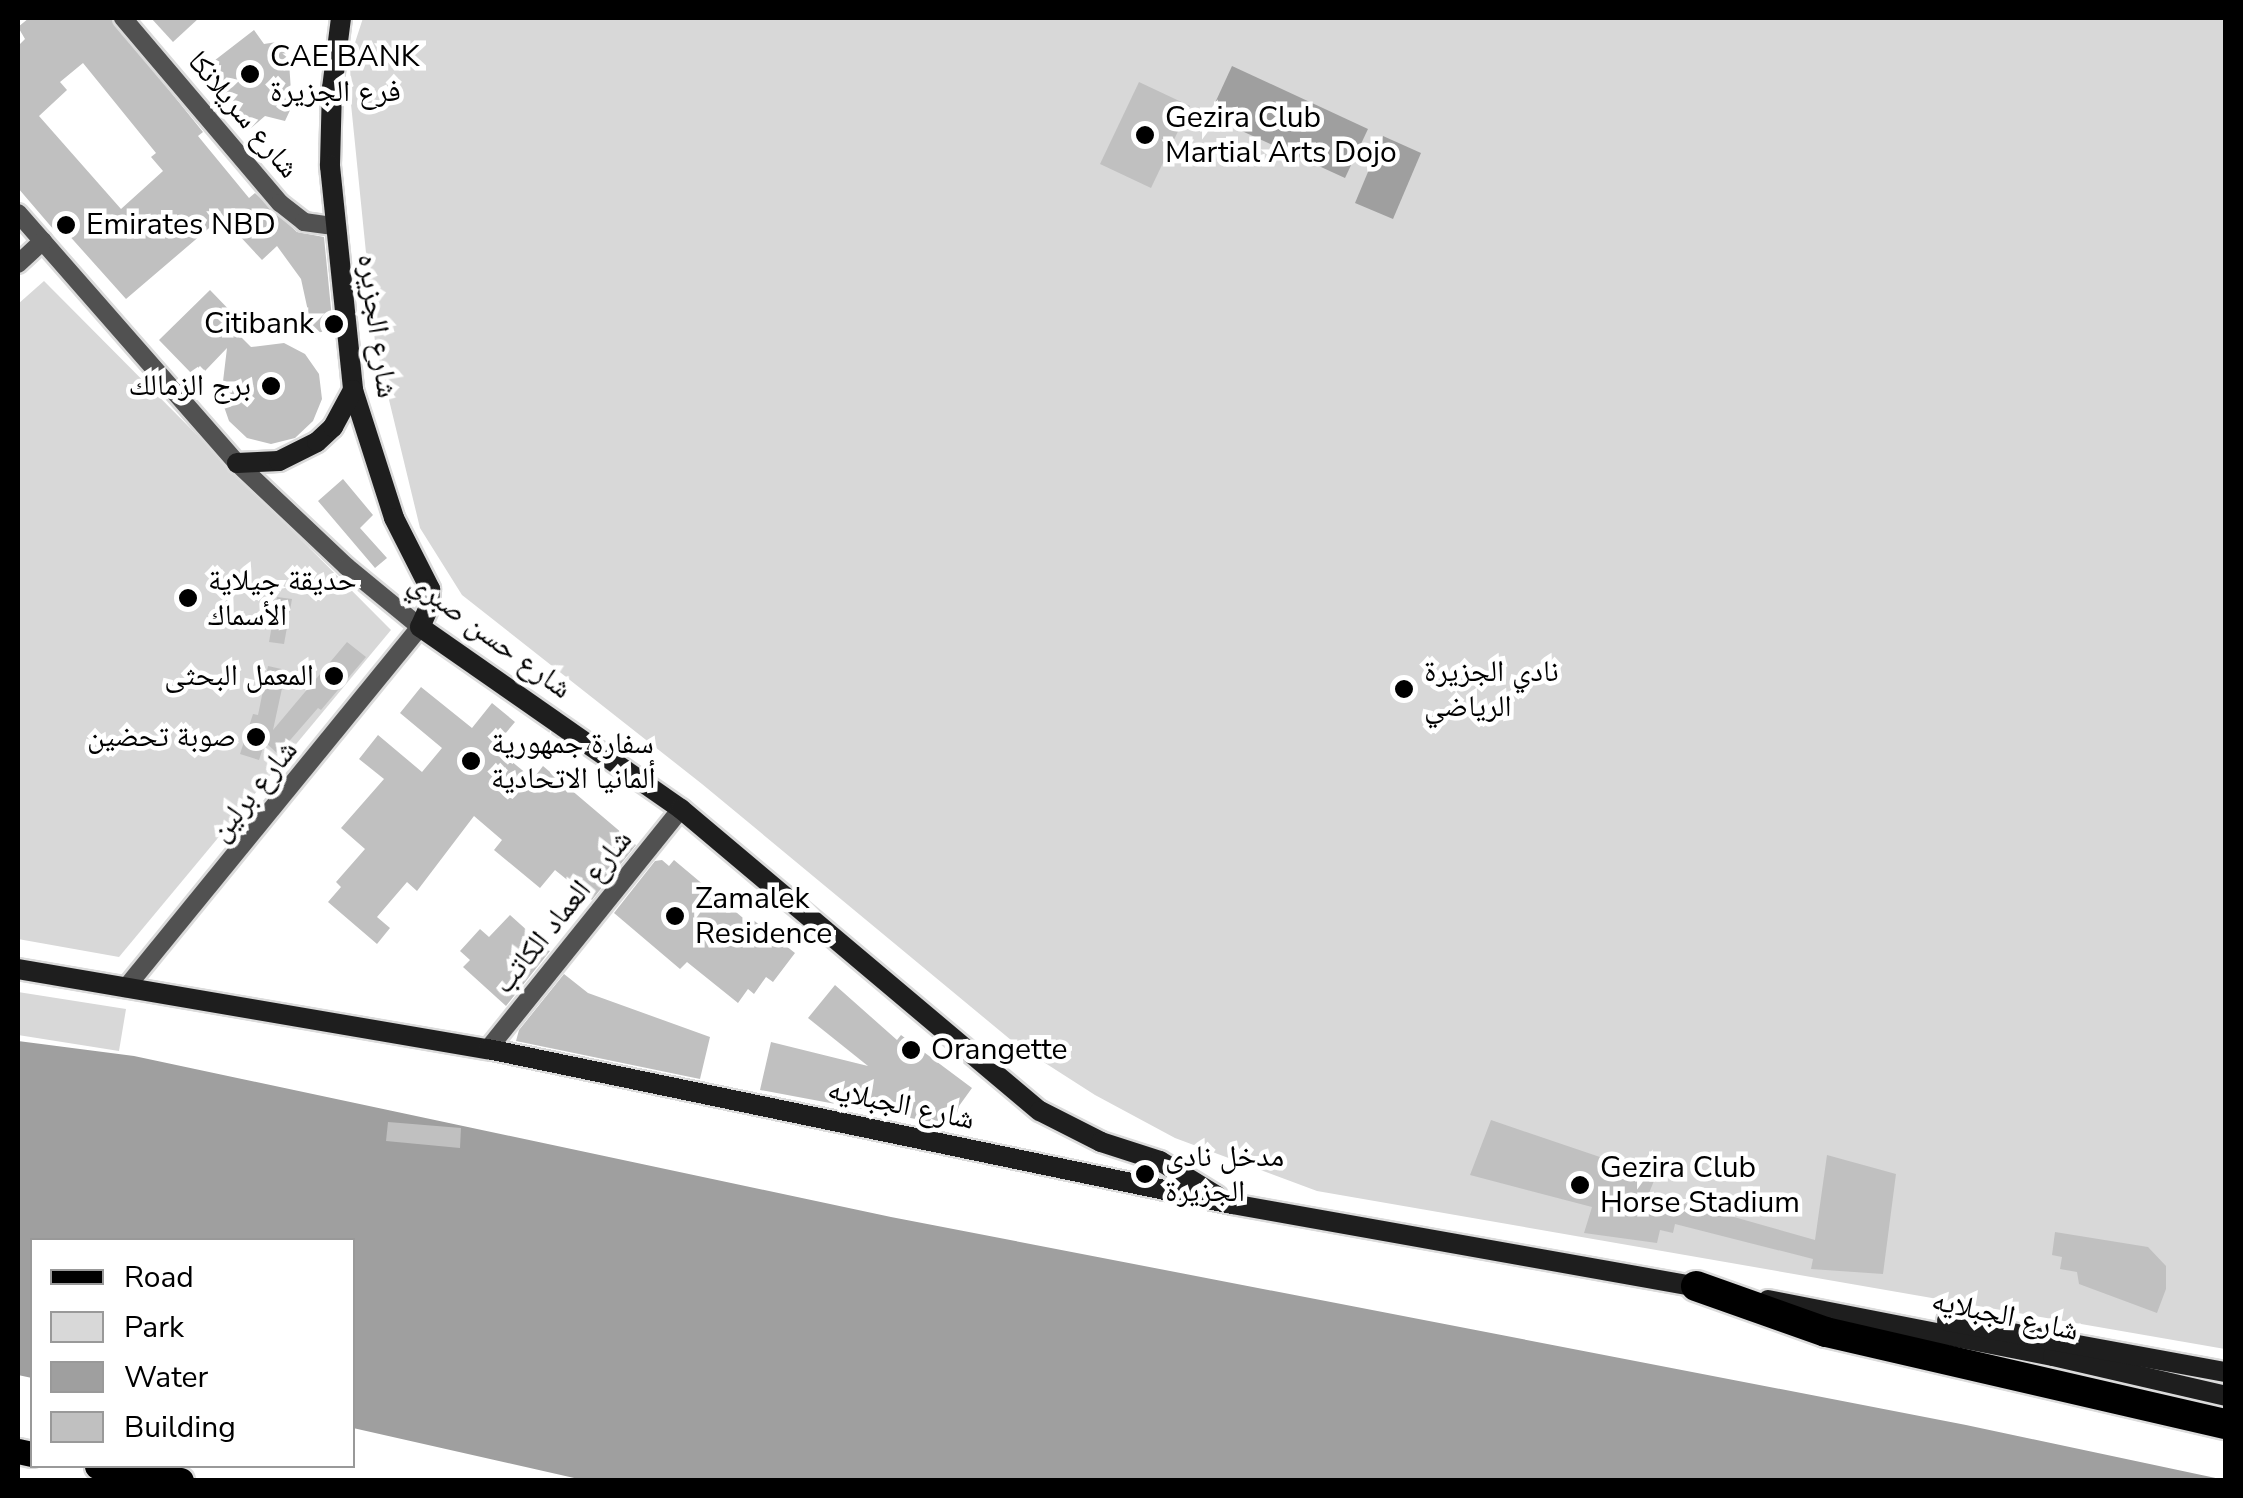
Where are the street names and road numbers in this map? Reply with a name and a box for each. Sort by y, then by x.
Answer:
street label: شارع سريلانكا [179,44,307,186]
street label: شارع الجزيره [349,252,405,400]
street label: شارع حسن صبري [402,565,578,707]
street label: شارع برلين [202,733,306,849]
street label: شارع العماد الكاتب [486,823,640,1001]
street label: شارع الجبلايه [824,1072,978,1138]
street label: شارع الجبلايه [1928,1283,2082,1349]

